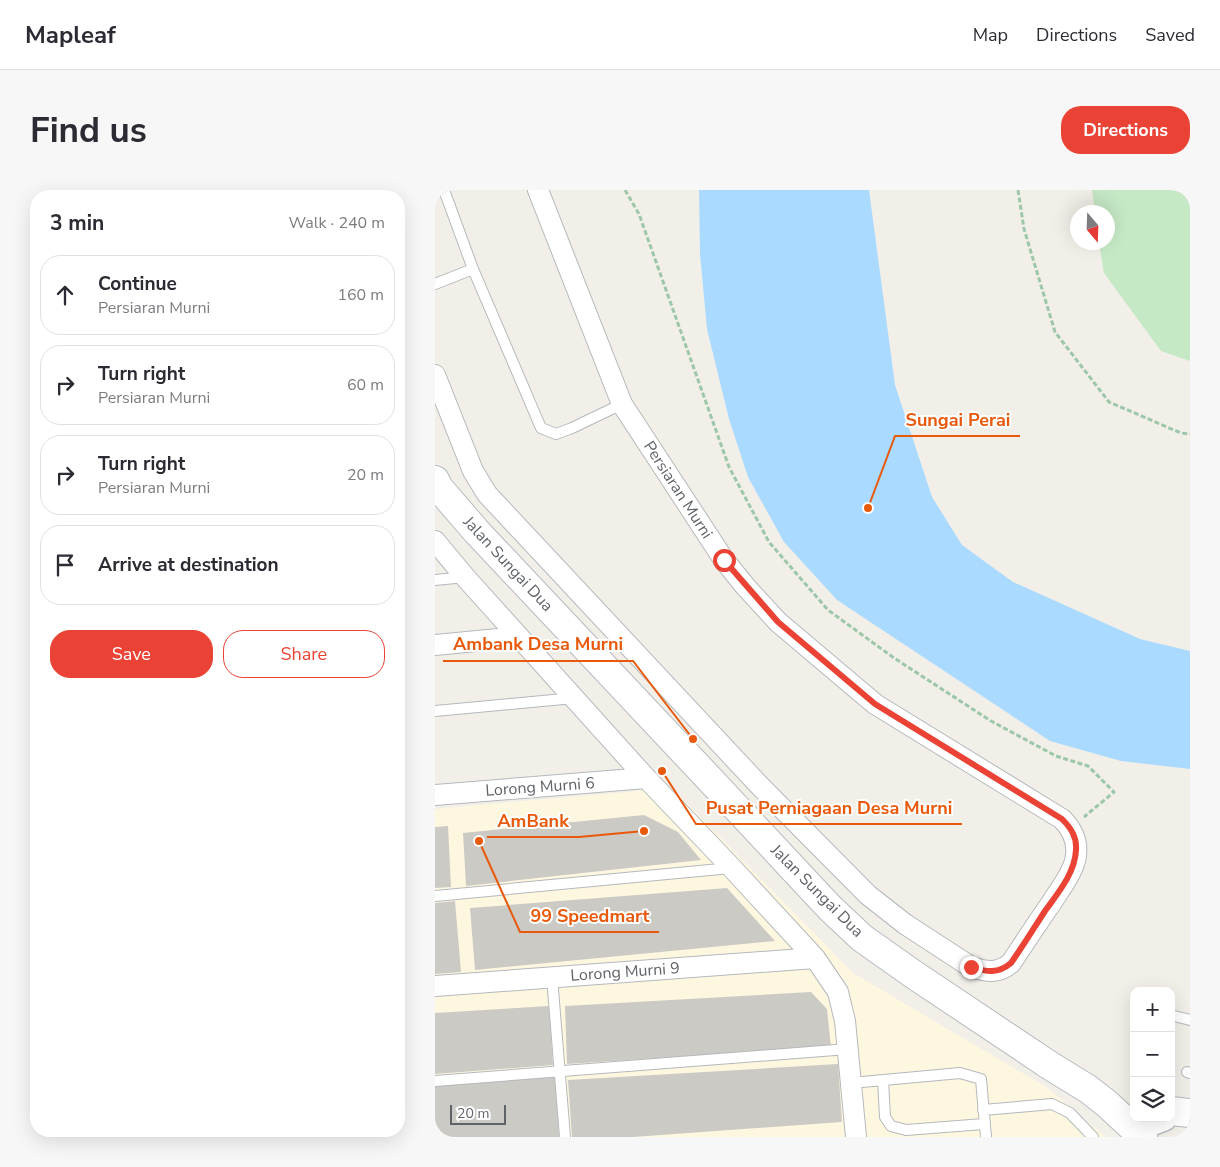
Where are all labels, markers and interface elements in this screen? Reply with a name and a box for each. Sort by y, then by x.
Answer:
text: Mapleaf [25,19,116,51]
text: Map [973,23,1008,47]
text: Directions [1036,23,1117,47]
text: Saved [1145,23,1195,47]
button: Directions [1061,106,1190,154]
text: Find us [30,107,147,154]
north arrow [1070,205,1115,250]
text: 3 min [50,209,104,237]
text: Walk · 240 m [289,212,385,234]
text: Continue [98,271,177,297]
icon: ahead [51,281,79,309]
text: 160 m [337,284,384,306]
text: Persiaran Murni [98,297,210,319]
text: Turn right [98,361,185,387]
icon: right [51,371,79,399]
text: 60 m [347,374,384,396]
text: Persiaran Murni [98,387,210,409]
callout: Sungai Perai [895,403,1020,436]
text: Sungai Perai [906,408,1010,432]
street label: Persiaran Murni [638,437,718,543]
text: Turn right [98,451,185,477]
icon: right [51,461,79,489]
text: 20 m [347,464,384,486]
text: Persiaran Murni [98,477,210,499]
street label: Jalan Sungai Dua [457,511,558,616]
route start [713,549,736,572]
icon: arrive [51,551,79,579]
text: Arrive at destination [98,552,279,578]
callout: Ambank Desa Murni [443,628,633,661]
button: Save [50,630,213,678]
button: Share [223,630,385,678]
text: Ambank Desa Murni [453,632,623,656]
street label: Lorong Murni 6 [485,772,595,802]
callout: Pusat Perniagaan Desa Murni [696,791,962,824]
text: Pusat Perniagaan Desa Murni [706,796,952,820]
callout: AmBank [487,804,579,837]
text: AmBank [497,809,569,833]
street label: Jalan Sungai Dua [765,839,868,942]
callout: 99 Speedmart [520,899,659,932]
text: 99 Speedmart [530,904,650,928]
route end [960,956,983,979]
street label: Lorong Murni 9 [570,957,680,987]
map controls [1130,987,1175,1122]
button: + [1130,987,1175,1032]
button: − [1130,1032,1175,1077]
button: layers [1130,1077,1175,1122]
scale bar [450,1102,506,1125]
text: 20 m [457,1104,489,1123]

